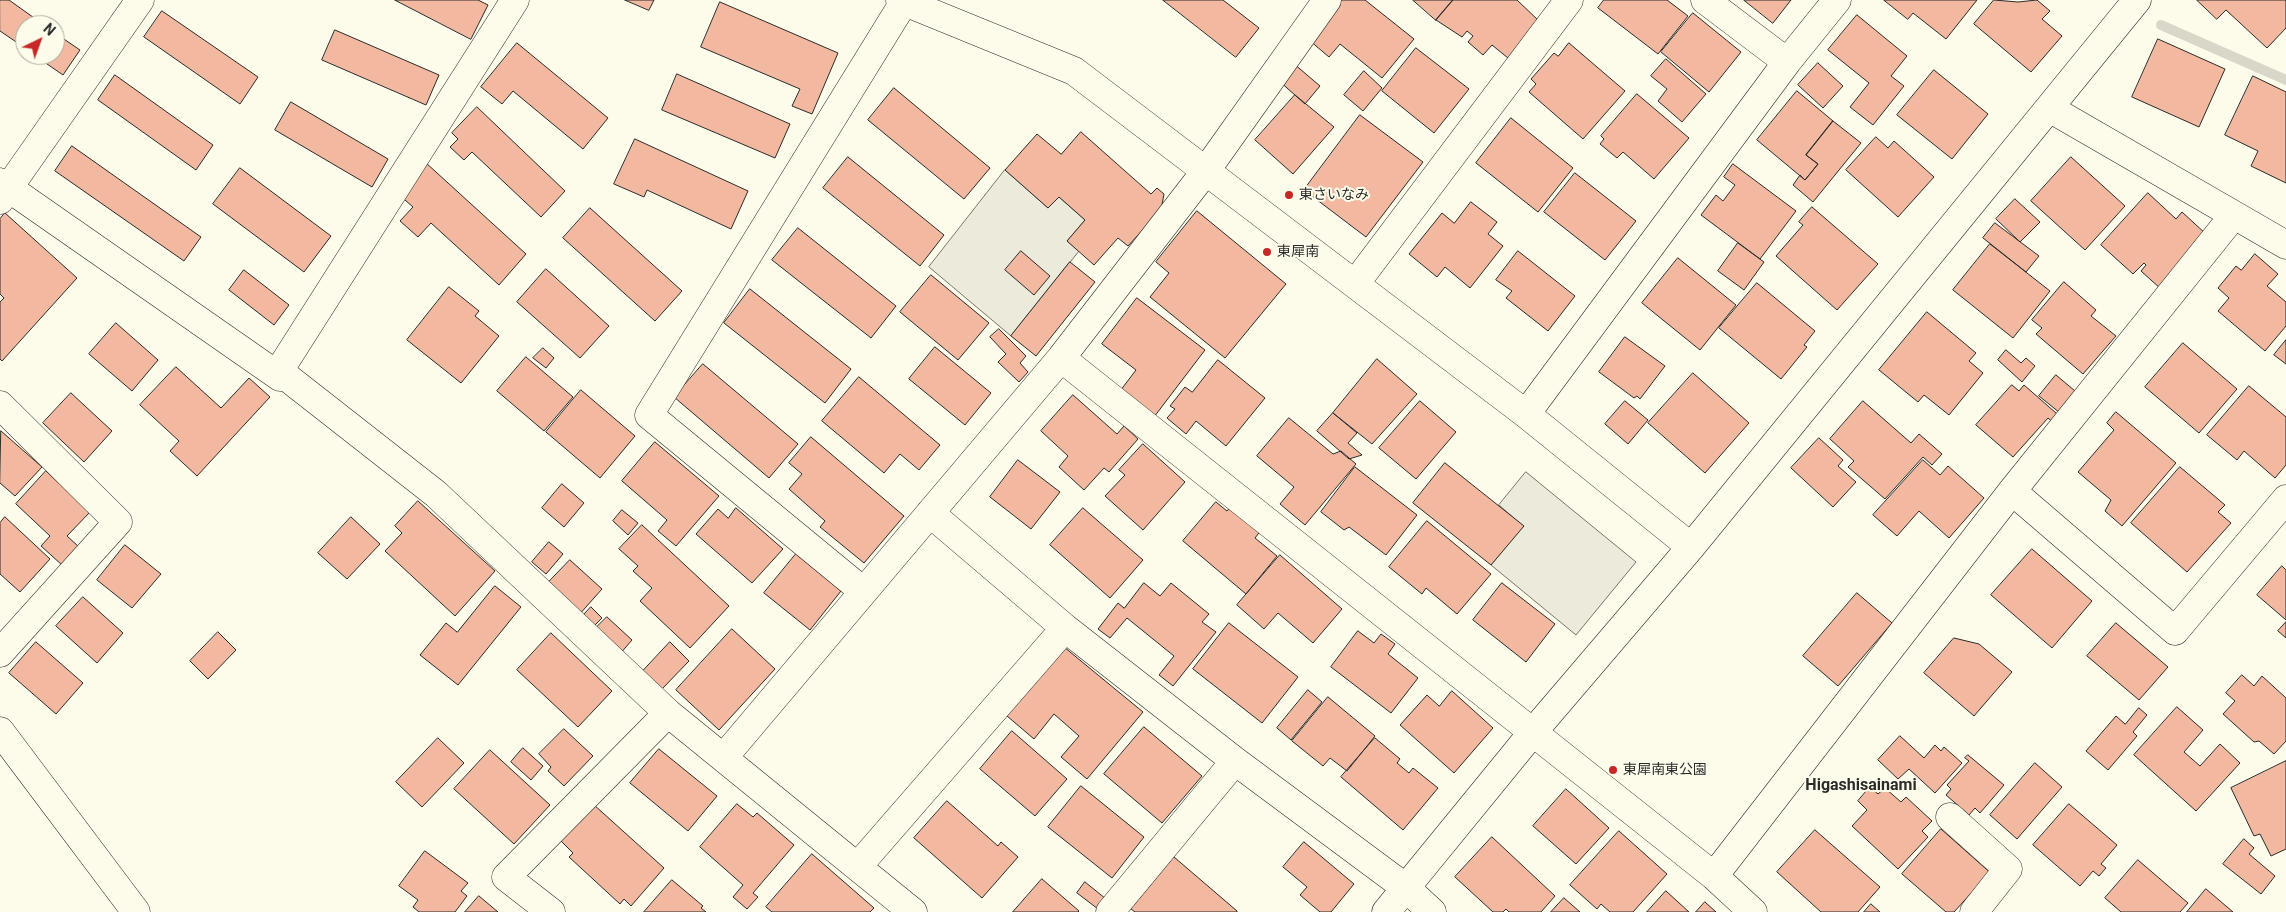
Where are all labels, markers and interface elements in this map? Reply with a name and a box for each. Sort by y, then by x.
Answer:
north arrow [15,15,65,65]
text: N [40,20,58,39]
place label: 東さいなみ [1299,187,1369,203]
marker: 東さいなみ [1283,189,1295,201]
place label: 東犀南 [1277,244,1319,260]
marker: 東犀南 [1261,246,1273,258]
place label: 東犀南東公園 [1623,762,1707,778]
marker: 東犀南東公園 [1607,764,1619,776]
district label: Higashisainami [1805,776,1917,796]

